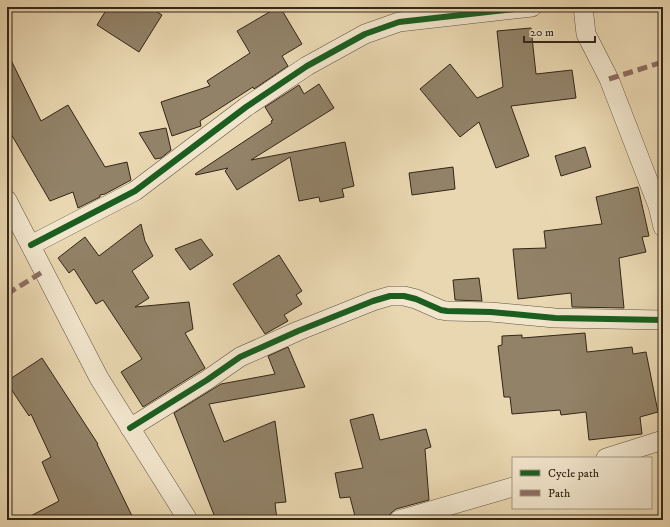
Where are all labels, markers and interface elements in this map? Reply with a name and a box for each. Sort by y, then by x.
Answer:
scale bar [524,18,595,44]
text: 20 m [530,25,554,40]
legend [512,457,652,509]
text: Cycle path [548,466,600,481]
text: Path [548,486,571,501]

